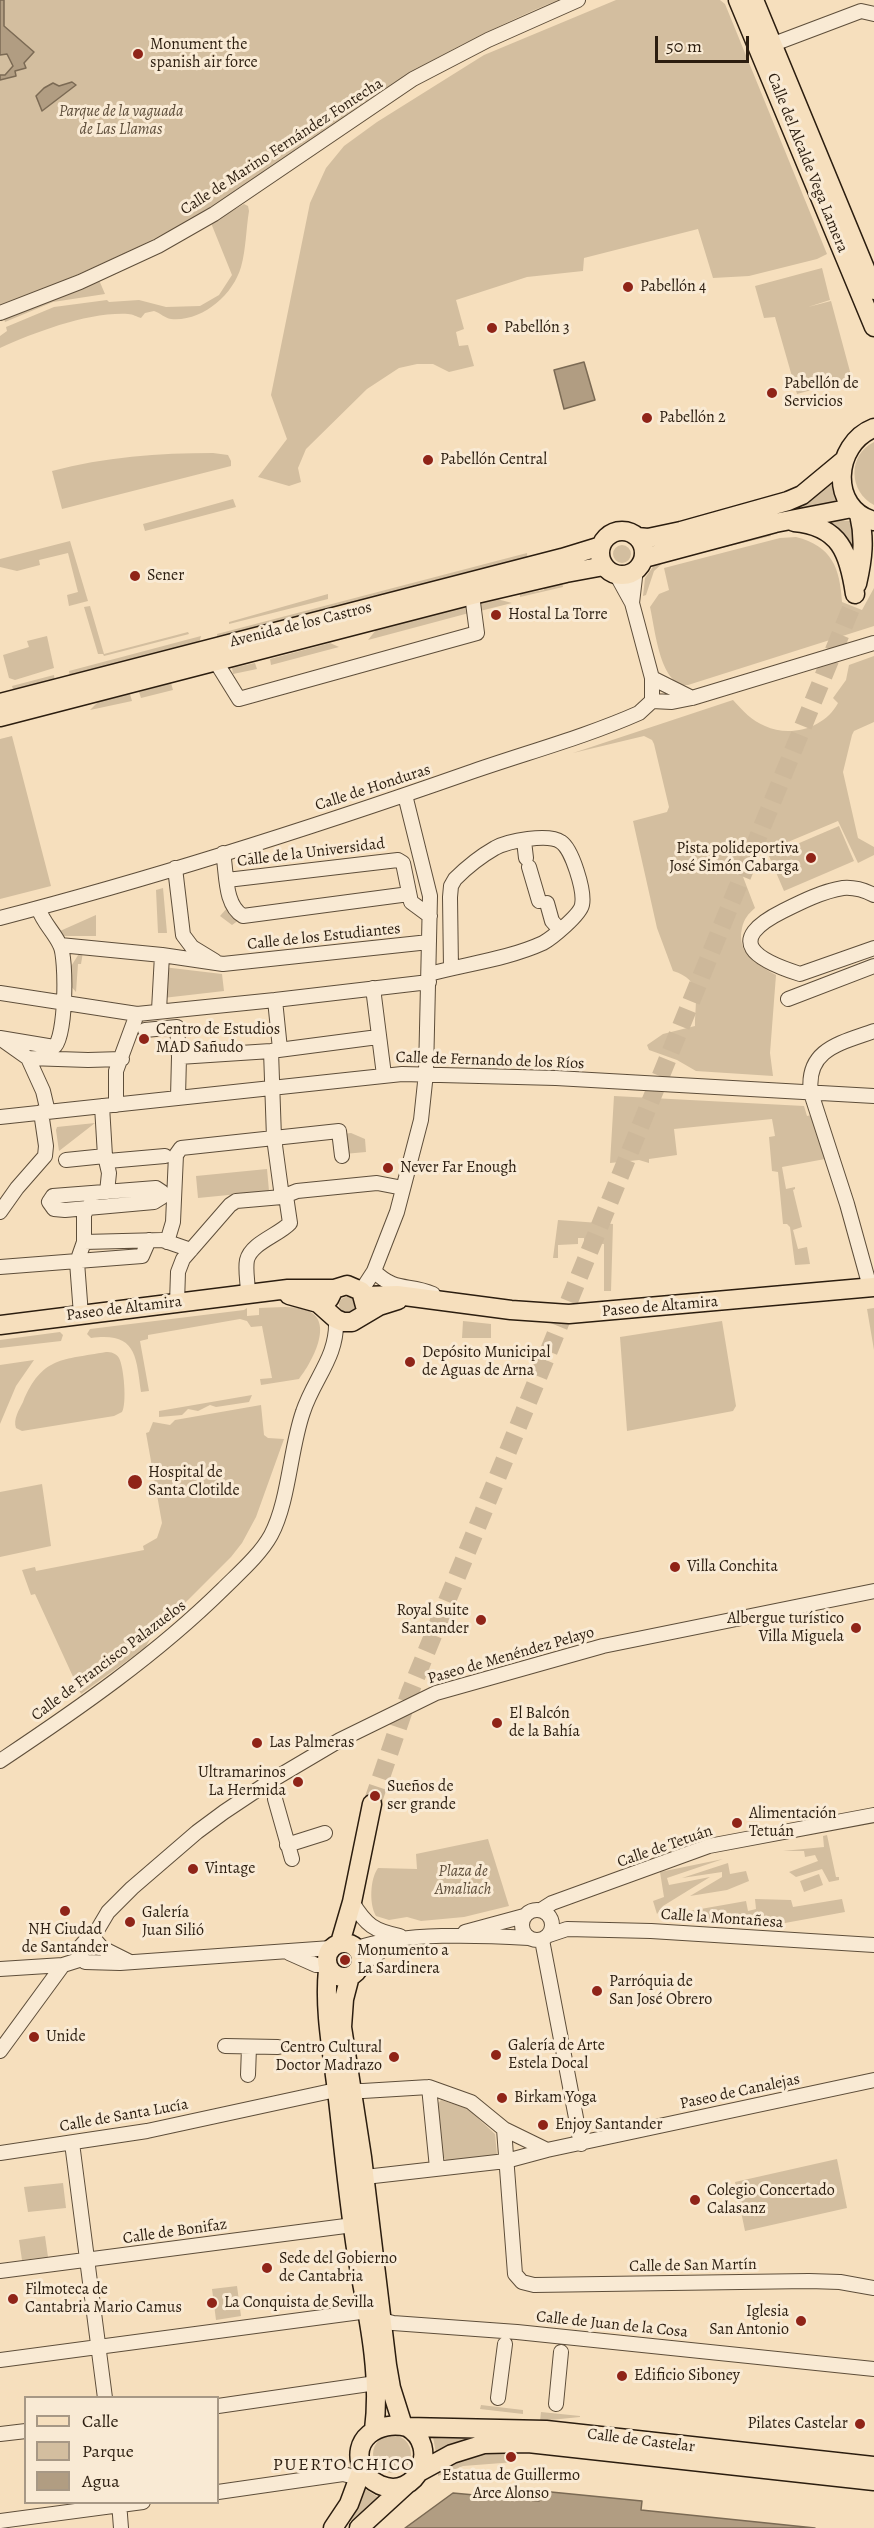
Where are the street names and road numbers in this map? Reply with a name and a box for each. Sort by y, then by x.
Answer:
street label: Calle del Alcalde Vega Lamera [762,71,852,255]
street label: Calle de Marino Fernández Fontecha [177,74,387,220]
street label: Avenida de los Castros [228,598,374,652]
street label: Calle de Honduras [313,760,433,816]
street label: Calle de la Universidad [236,834,386,872]
street label: Calle de los Estudiantes [246,919,402,955]
street label: Calle de Fernando de los Ríos [395,1048,585,1074]
street label: Paseo de Altamira [65,1292,183,1326]
street label: Paseo de Altamira [601,1292,719,1322]
street label: Calle de Francisco Palazuelos [28,1597,190,1725]
street label: Paseo de Menéndez Pelayo [426,1623,596,1689]
street label: Calle de Tetuán [615,1822,715,1872]
street label: Calle la Montañesa [660,1905,784,1933]
street label: Paseo de Canalejas [678,2070,802,2114]
street label: Calle de Santa Lucía [58,2095,190,2137]
street label: Calle de Bonifaz [122,2215,228,2249]
street label: Calle de San Martín [629,2255,757,2277]
street label: Calle de Juan de la Cosa [535,2307,689,2343]
street label: Calle de Castelar [586,2425,696,2457]

